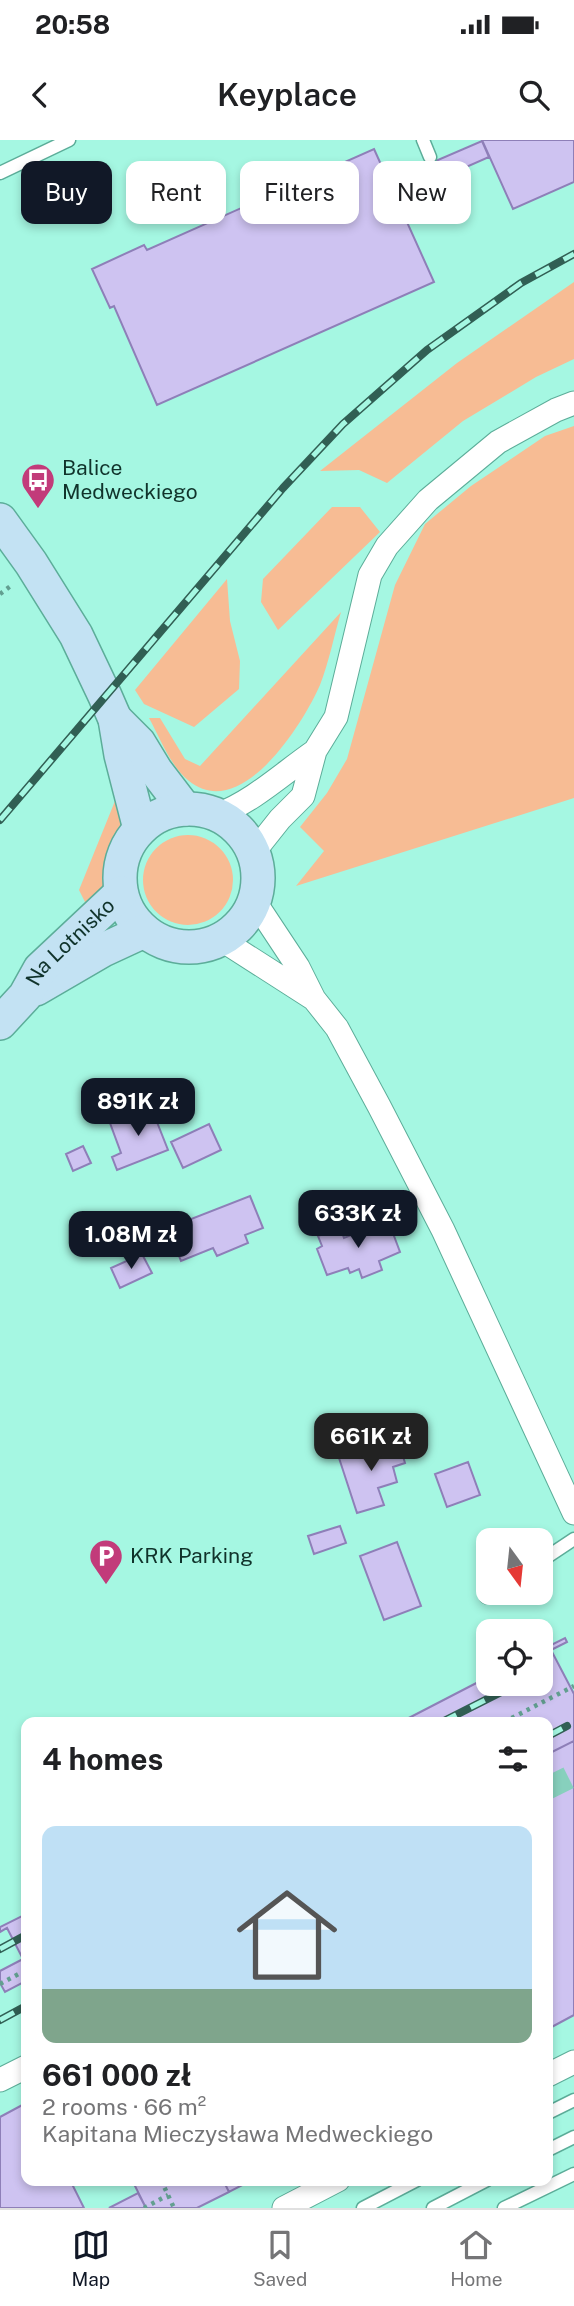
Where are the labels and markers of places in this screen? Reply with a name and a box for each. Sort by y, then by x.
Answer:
place label: Balice Medweckiego [62,455,198,504]
bus stop icon: Balice Medweckiego [19,461,57,510]
pin: 891K zł [73,1079,203,1138]
pin: 633K zł [293,1190,423,1250]
pin: 1.08M zł [59,1212,203,1271]
pin: 661K zł [306,1414,436,1473]
parking icon: KRK Parking [87,1537,125,1586]
place label: KRK Parking [130,1543,253,1568]

